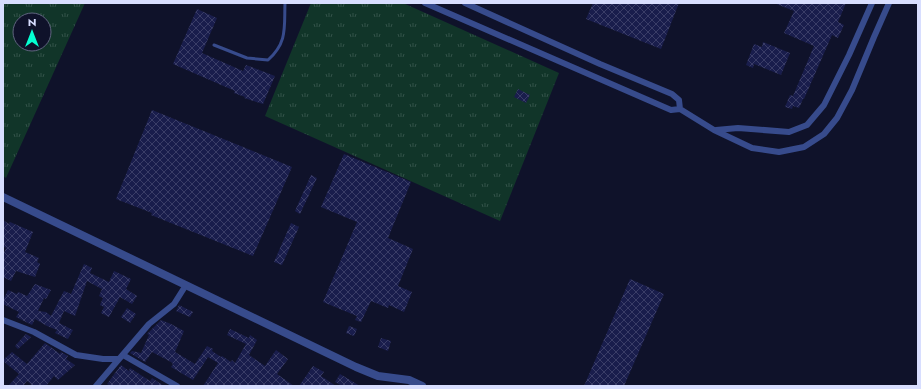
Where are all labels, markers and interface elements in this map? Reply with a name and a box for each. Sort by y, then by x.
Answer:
north arrow [12,12,52,52]
text: N [28,14,36,30]

